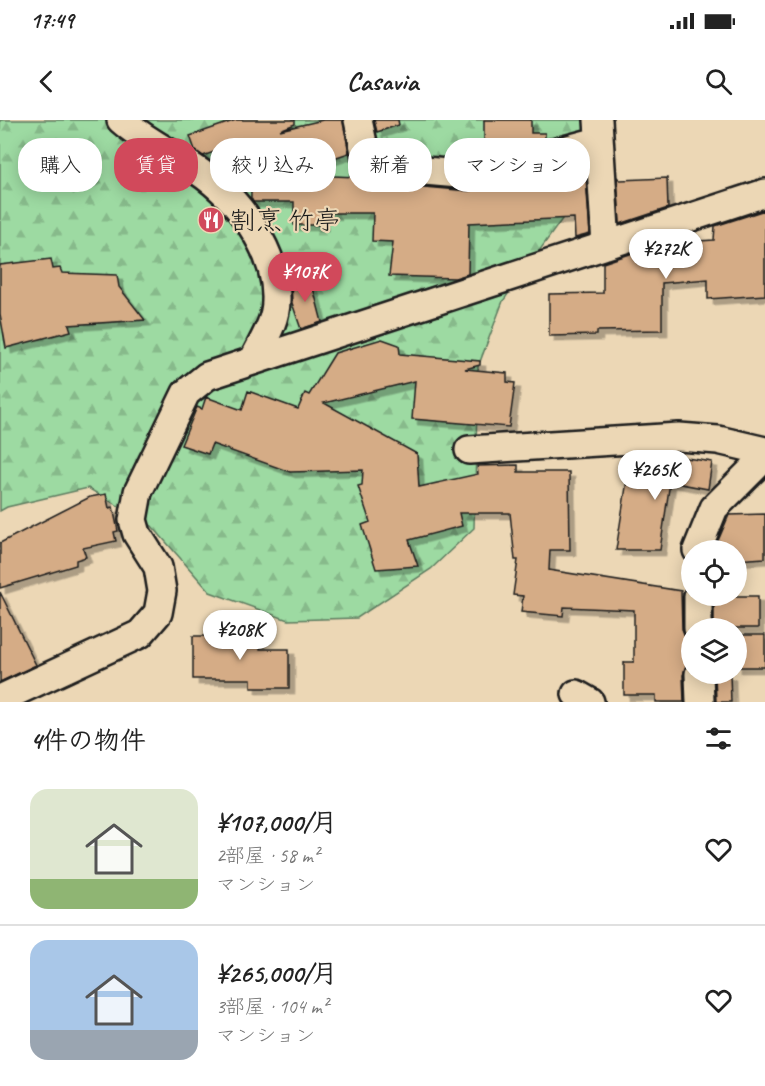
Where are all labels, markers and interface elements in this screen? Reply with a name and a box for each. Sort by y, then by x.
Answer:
text: 17:49 [30,7,74,35]
text: Casavia [347,64,418,98]
icon: back [30,65,63,98]
icon: search [702,65,735,98]
chip: 購入 [18,138,102,192]
chip: 賃貸 [114,138,198,192]
chip: 絞り込み [210,138,336,192]
chip: 新着 [348,138,432,192]
chip: マンション [444,138,590,192]
place label: 割烹 竹亭 [230,204,340,237]
restaurant icon: 割烹 竹亭 [196,205,226,235]
pin: ¥272K [624,229,708,280]
text: ¥272K [643,236,689,261]
pin: ¥107K [263,252,347,303]
text: ¥107K [282,259,328,284]
pin: ¥265K [613,450,697,501]
text: ¥265K [632,457,678,482]
map controls [681,540,747,684]
button: locate [681,540,747,606]
pin: ¥208K [198,610,282,661]
text: ¥208K [217,617,263,642]
button: layers [681,618,747,684]
icon: filters [702,722,735,755]
text: 4件の物件 [30,724,146,757]
text: ¥107,000/月 [216,806,338,839]
icon: home [78,813,150,885]
icon: heart [702,833,735,866]
text: 2部屋 · 58 m² [216,843,319,868]
text: マンション [216,872,315,897]
text: ¥265,000/月 [216,957,338,990]
icon: home [78,964,150,1036]
icon: heart [702,984,735,1017]
text: 3部屋 · 104 m² [216,994,328,1019]
text: マンション [216,1023,315,1048]

